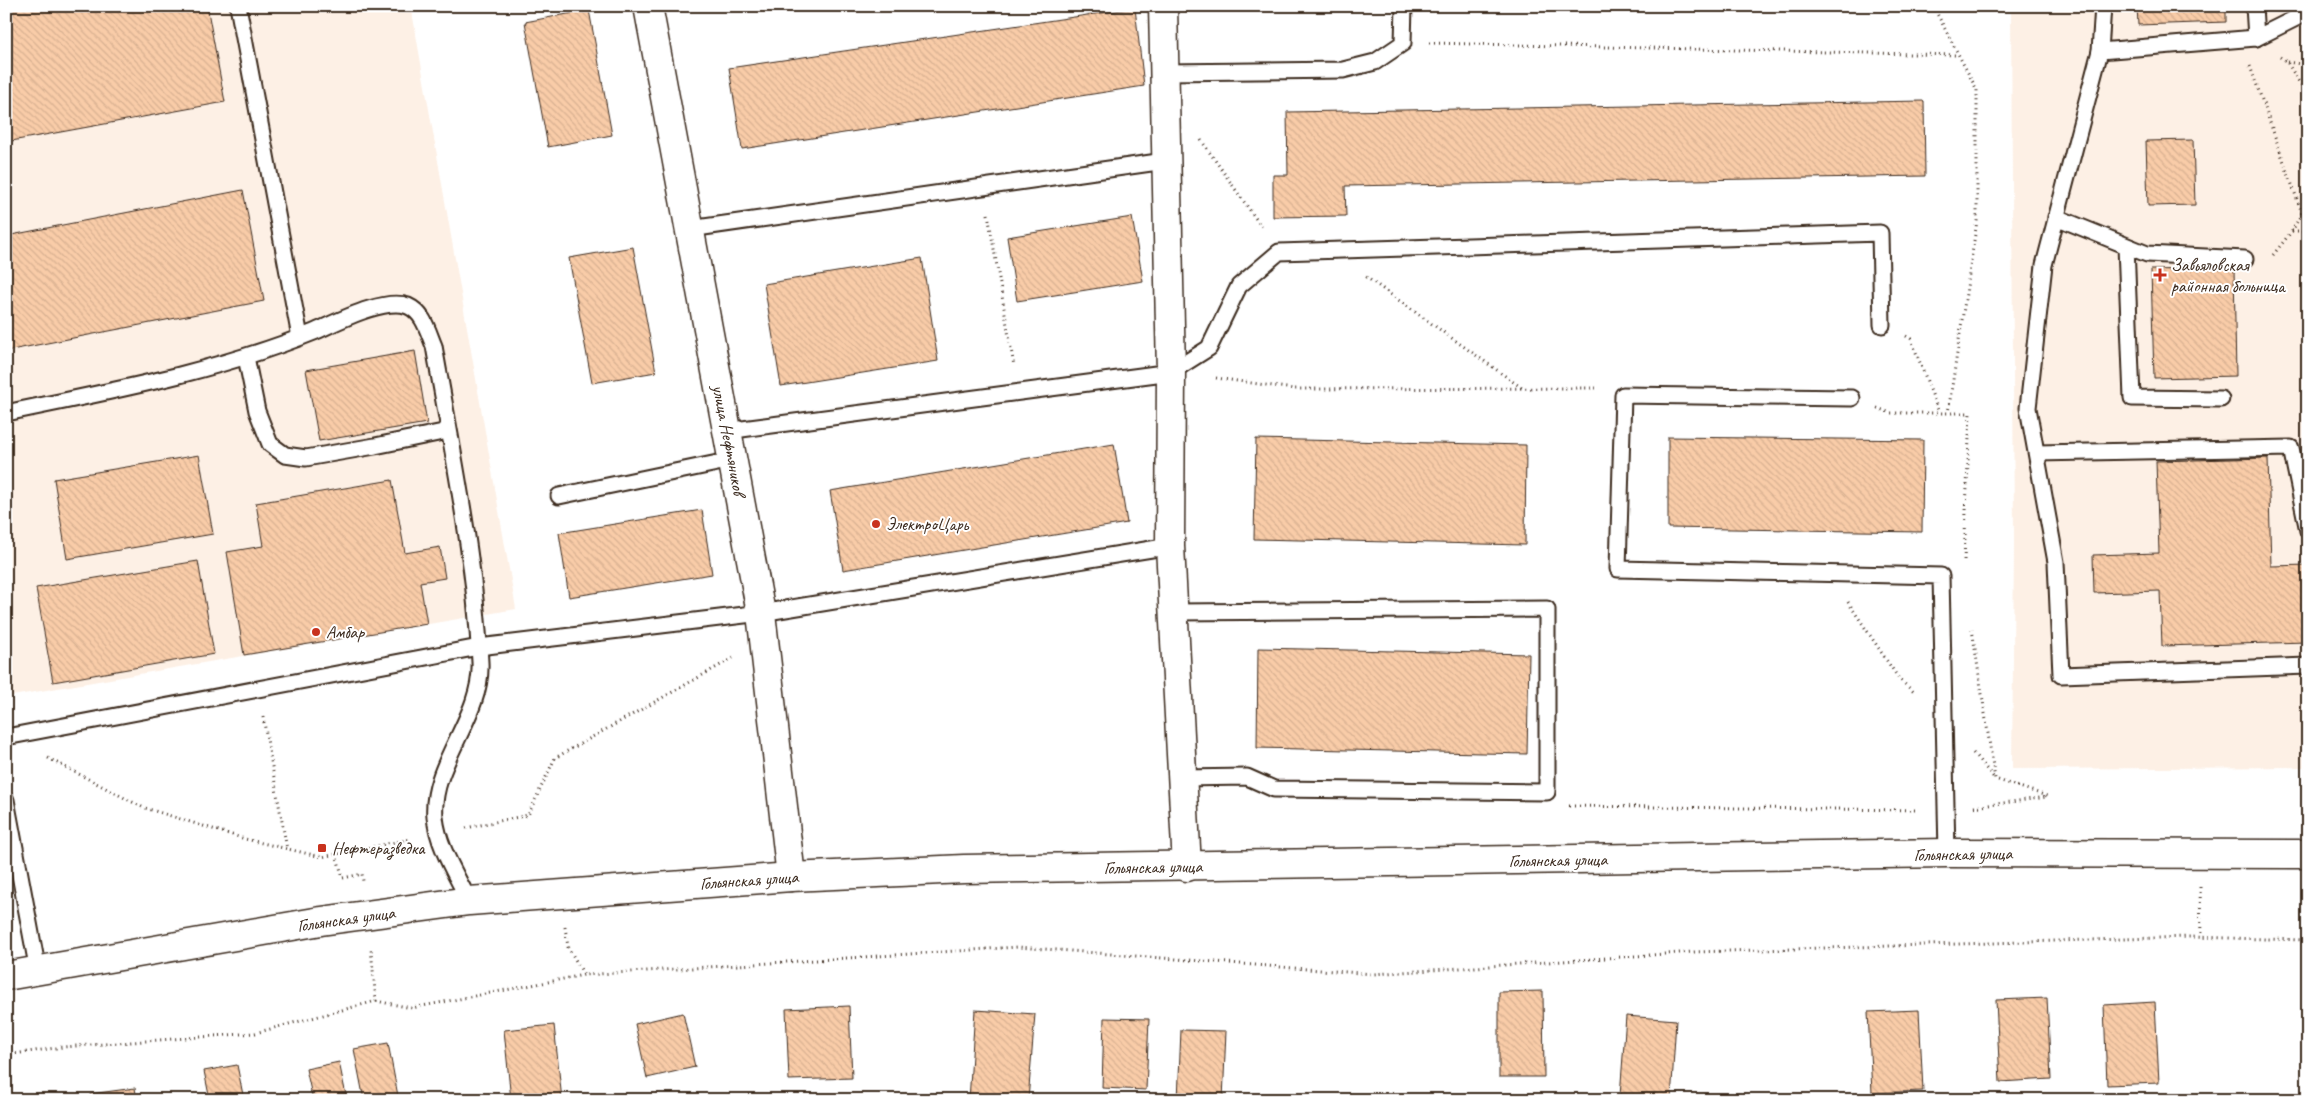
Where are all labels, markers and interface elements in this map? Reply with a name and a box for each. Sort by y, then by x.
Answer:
place label: Завьяловская районная больница [2171,254,2286,297]
marker: Завьяловская районная больница [2153,268,2167,282]
street label: улица Нефтяников [707,382,751,502]
place label: ЭлектроЦарь [886,513,970,535]
marker: ЭлектроЦарь [870,518,882,530]
place label: Амбар [326,621,365,643]
marker: Амбар [310,626,322,638]
place label: Нефтеразведка [332,837,426,860]
marker: Нефтеразведка [316,842,328,854]
street label: Гольянская улица [1914,842,2014,866]
street label: Гольянская улица [1509,848,1609,872]
street label: Гольянская улица [1104,855,1204,879]
street label: Гольянская улица [699,866,800,894]
street label: Гольянская улица [296,901,397,937]

